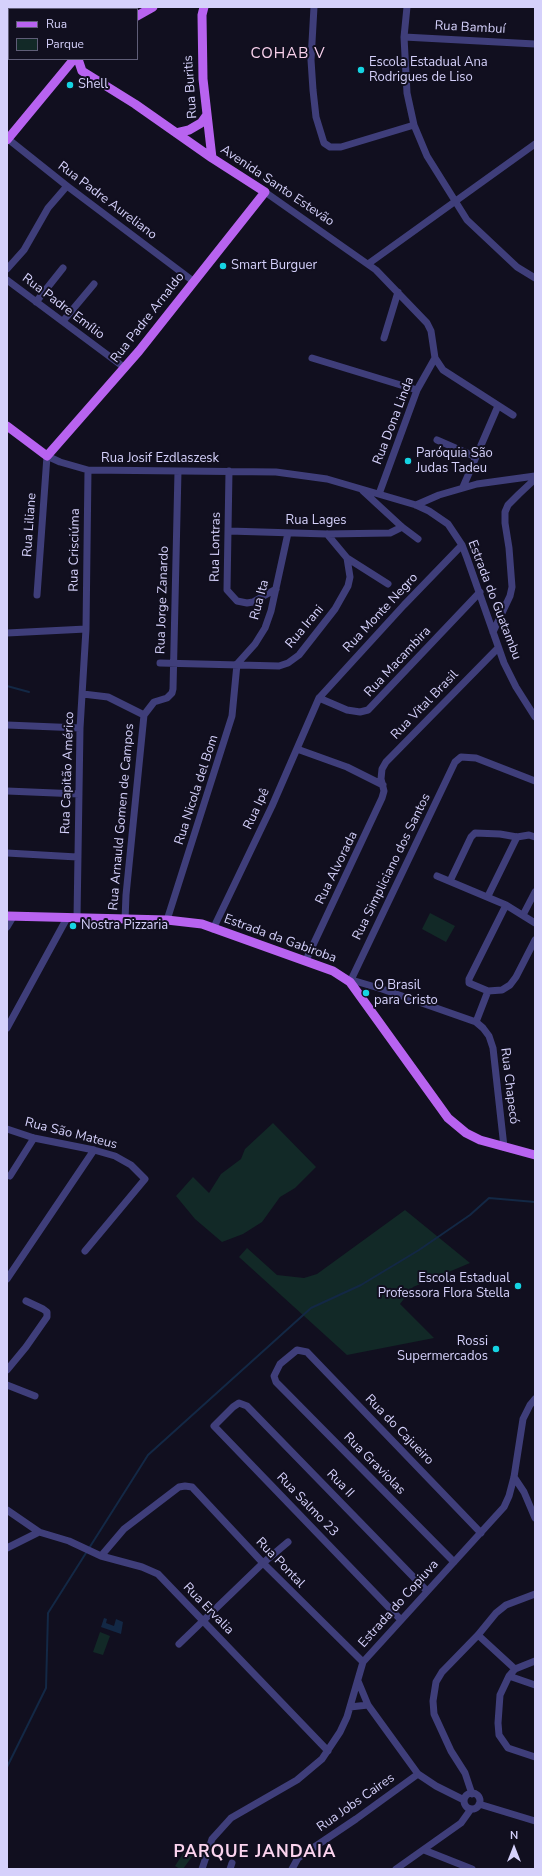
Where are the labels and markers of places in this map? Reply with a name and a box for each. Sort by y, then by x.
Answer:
place label: Escola Estadual Ana Rodrigues de Liso [369,55,488,86]
marker: Escola Estadual Ana Rodrigues de Liso [356,65,366,75]
place label: Shell [78,77,108,93]
marker: Shell [65,80,75,90]
place label: Smart Burguer [231,258,317,274]
marker: Smart Burguer [218,261,228,271]
place label: Paróquia São Judas Tadeu [416,446,493,477]
marker: Paróquia São Judas Tadeu [403,456,413,466]
place label: Nostra Pizzaria [81,918,168,934]
marker: Nostra Pizzaria [68,921,78,931]
place label: O Brasil para Cristo [374,978,438,1009]
marker: O Brasil para Cristo [361,988,371,998]
place label: Escola Estadual Professora Flora Stella [378,1271,510,1302]
marker: Escola Estadual Professora Flora Stella [513,1281,523,1291]
place label: Rossi Supermercados [397,1334,488,1365]
marker: Rossi Supermercados [491,1344,501,1354]

